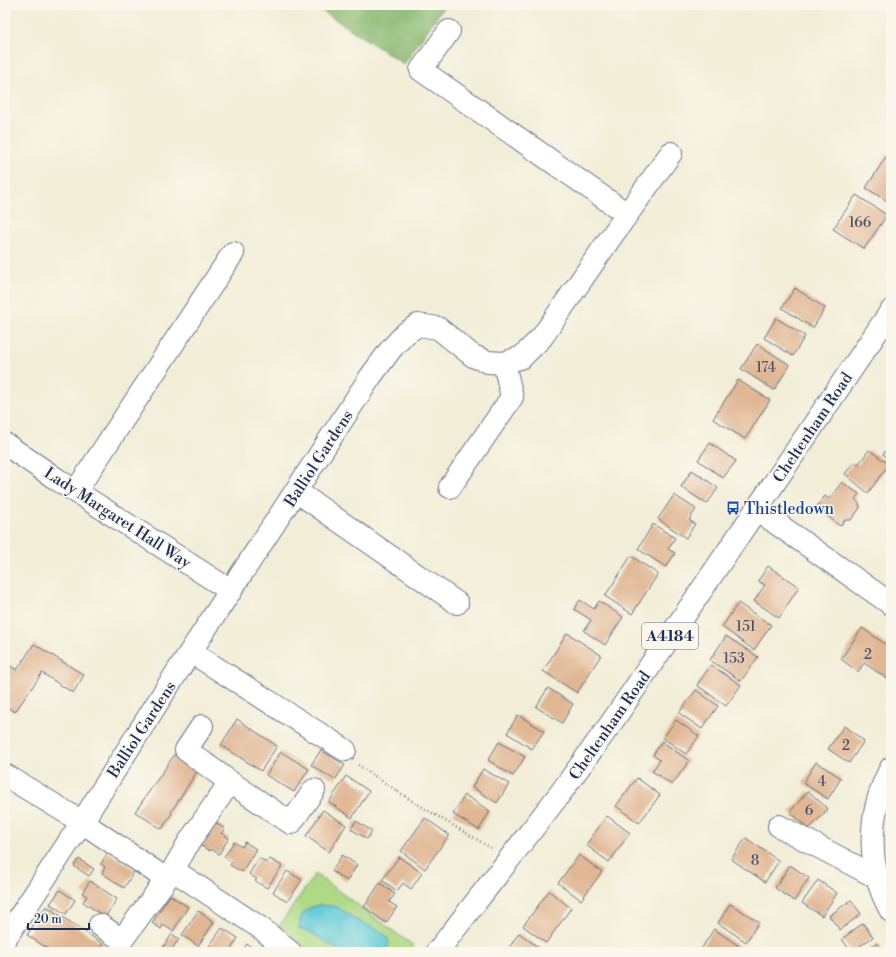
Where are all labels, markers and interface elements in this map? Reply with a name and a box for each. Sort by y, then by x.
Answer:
house number: 166 [849,214,872,232]
house number: 174 [756,359,776,377]
street label: Cheltenham Road [769,369,857,486]
street label: Balliol Gardens [280,406,358,512]
street label: Lady Margaret Hall Way [40,463,195,573]
place label: Thistledown [744,499,834,519]
bus stop icon: Thistledown [725,500,741,516]
house number: 151 [736,618,756,636]
road number: A4184 [642,623,698,649]
house number: 2 [864,646,872,664]
house number: 153 [723,650,745,668]
street label: Cheltenham Road [565,667,655,784]
street label: Balliol Gardens [103,677,181,783]
house number: 2 [842,737,850,755]
house number: 4 [818,773,826,791]
house number: 6 [805,802,814,820]
house number: 8 [751,852,759,870]
scale bar [28,905,89,931]
text: 20 m [34,912,62,927]

